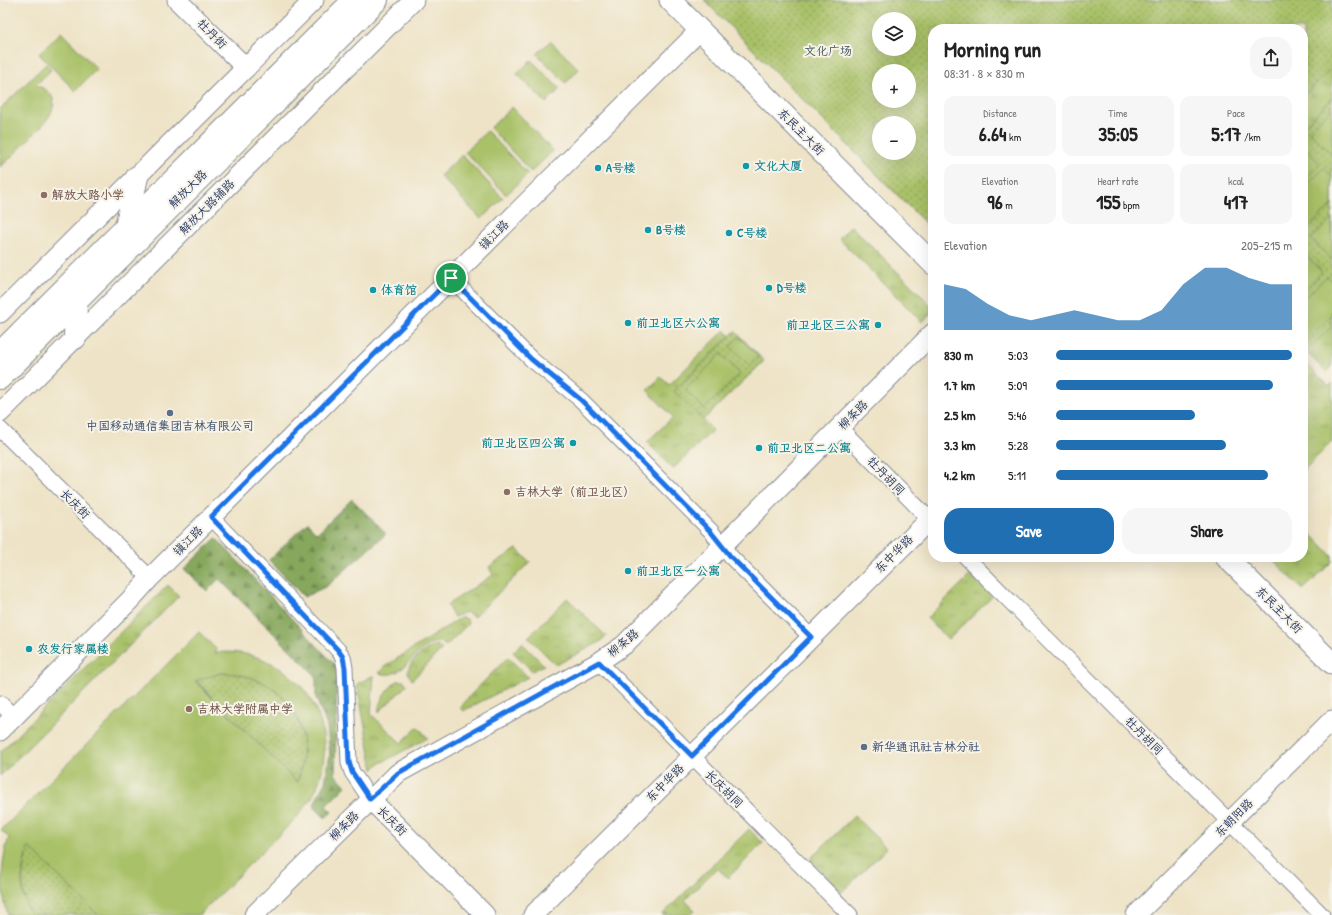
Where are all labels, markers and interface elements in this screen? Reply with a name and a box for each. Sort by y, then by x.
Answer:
map controls [872,12,916,160]
button: layers [872,12,916,56]
street label: 牡丹街 [194,15,231,52]
text: Morning run [944,34,1041,64]
button: share [1250,37,1292,79]
park label: 文化广场 [804,42,852,59]
button: + [872,64,916,108]
text: 08:31 · 8 × 830 m [944,64,1025,82]
street label: 东民主大街 [774,104,829,159]
text: Distance [983,106,1017,120]
text: Time [1108,106,1128,120]
text: Pace [1227,106,1245,120]
button: − [872,116,916,160]
text: 6.64 [979,120,1007,147]
text: 35:05 [1098,120,1138,147]
text: 5:17 [1211,120,1242,147]
text: km [1007,130,1021,144]
text: /km [1242,130,1261,144]
place label: 文化大厦 [754,157,802,174]
place label: A号楼 [606,159,636,176]
marker: 文化大厦 [741,161,751,171]
marker: A号楼 [593,163,603,173]
street label: 解放大路 [165,166,211,212]
text: Elevation [982,174,1018,188]
text: Heart rate [1097,174,1139,188]
text: kcal [1228,174,1244,188]
street label: 解放大路辅路 [175,175,238,238]
place label: 解放大路小学 [52,186,124,203]
text: 96 [987,188,1003,215]
text: 155 [1096,188,1120,215]
text: 417 [1224,188,1248,215]
marker: 解放大路小学 [39,190,49,200]
text: m [1003,198,1013,212]
text: bpm [1120,198,1140,212]
street label: 镇江路 [475,216,512,253]
place label: B号楼 [656,221,686,238]
place label: C号楼 [737,224,768,241]
marker: B号楼 [643,225,653,235]
marker: C号楼 [724,228,734,238]
text: Elevation [944,236,987,254]
text: 205–215 m [1241,236,1292,254]
pin [434,261,468,295]
icon: arrive [440,267,462,289]
place label: D号楼 [777,279,807,296]
place label: 体育馆 [381,281,417,298]
marker: D号楼 [764,283,774,293]
marker: 体育馆 [368,285,378,295]
place label: 前卫北区六公寓 [636,314,720,331]
place label: 前卫北区三公寓 [786,316,870,333]
marker: 前卫北区六公寓 [623,318,633,328]
marker: 前卫北区三公寓 [873,320,883,330]
text: 830 m [944,346,973,364]
text: 5:03 [1008,346,1028,364]
text: 1.7 km [944,376,975,394]
text: 5:09 [1008,376,1027,394]
street label: 柳条路 [834,396,871,433]
text: 2.5 km [944,406,976,424]
text: 5:46 [1008,406,1027,424]
marker: 中国移动通信集团吉林有限公司 [165,408,175,418]
place label: 中国移动通信集团吉林有限公司 [86,417,254,434]
place label: 前卫北区四公寓 [481,434,565,451]
text: 3.3 km [944,436,976,454]
text: 5:28 [1008,436,1028,454]
marker: 前卫北区四公寓 [568,438,578,448]
place label: 前卫北区二公寓 [767,439,851,456]
marker: 前卫北区二公寓 [754,443,764,453]
street label: 牡丹胡同 [864,452,909,499]
text: 4.2 km [944,466,975,484]
text: 5:11 [1008,466,1026,484]
place label: 吉林大学（前卫北区） [515,483,635,500]
street label: 长庆街 [57,485,94,522]
marker: 吉林大学（前卫北区） [502,487,512,497]
button: Save [944,508,1114,554]
button: Share [1122,508,1292,554]
street label: 镇江路 [169,522,206,559]
street label: 东中华路 [871,531,917,577]
place label: 前卫北区一公寓 [636,562,720,579]
marker: 前卫北区一公寓 [623,566,633,576]
street label: 东民主大街 [1252,582,1307,637]
street label: 柳条路 [603,625,642,661]
place label: 农发行家属楼 [37,640,109,657]
marker: 农发行家属楼 [24,644,34,654]
place label: 吉林大学附属中学 [197,700,293,717]
marker: 吉林大学附属中学 [184,704,194,714]
street label: 牡丹胡同 [1121,713,1167,759]
place label: 新华通讯社吉林分社 [872,738,980,755]
marker: 新华通讯社吉林分社 [859,742,869,752]
street label: 东中华路 [642,760,688,806]
street label: 长庆胡同 [701,766,747,812]
street label: 东朝阳路 [1211,795,1257,841]
street label: 长庆街 [374,802,411,839]
street label: 柳条路 [325,807,362,844]

